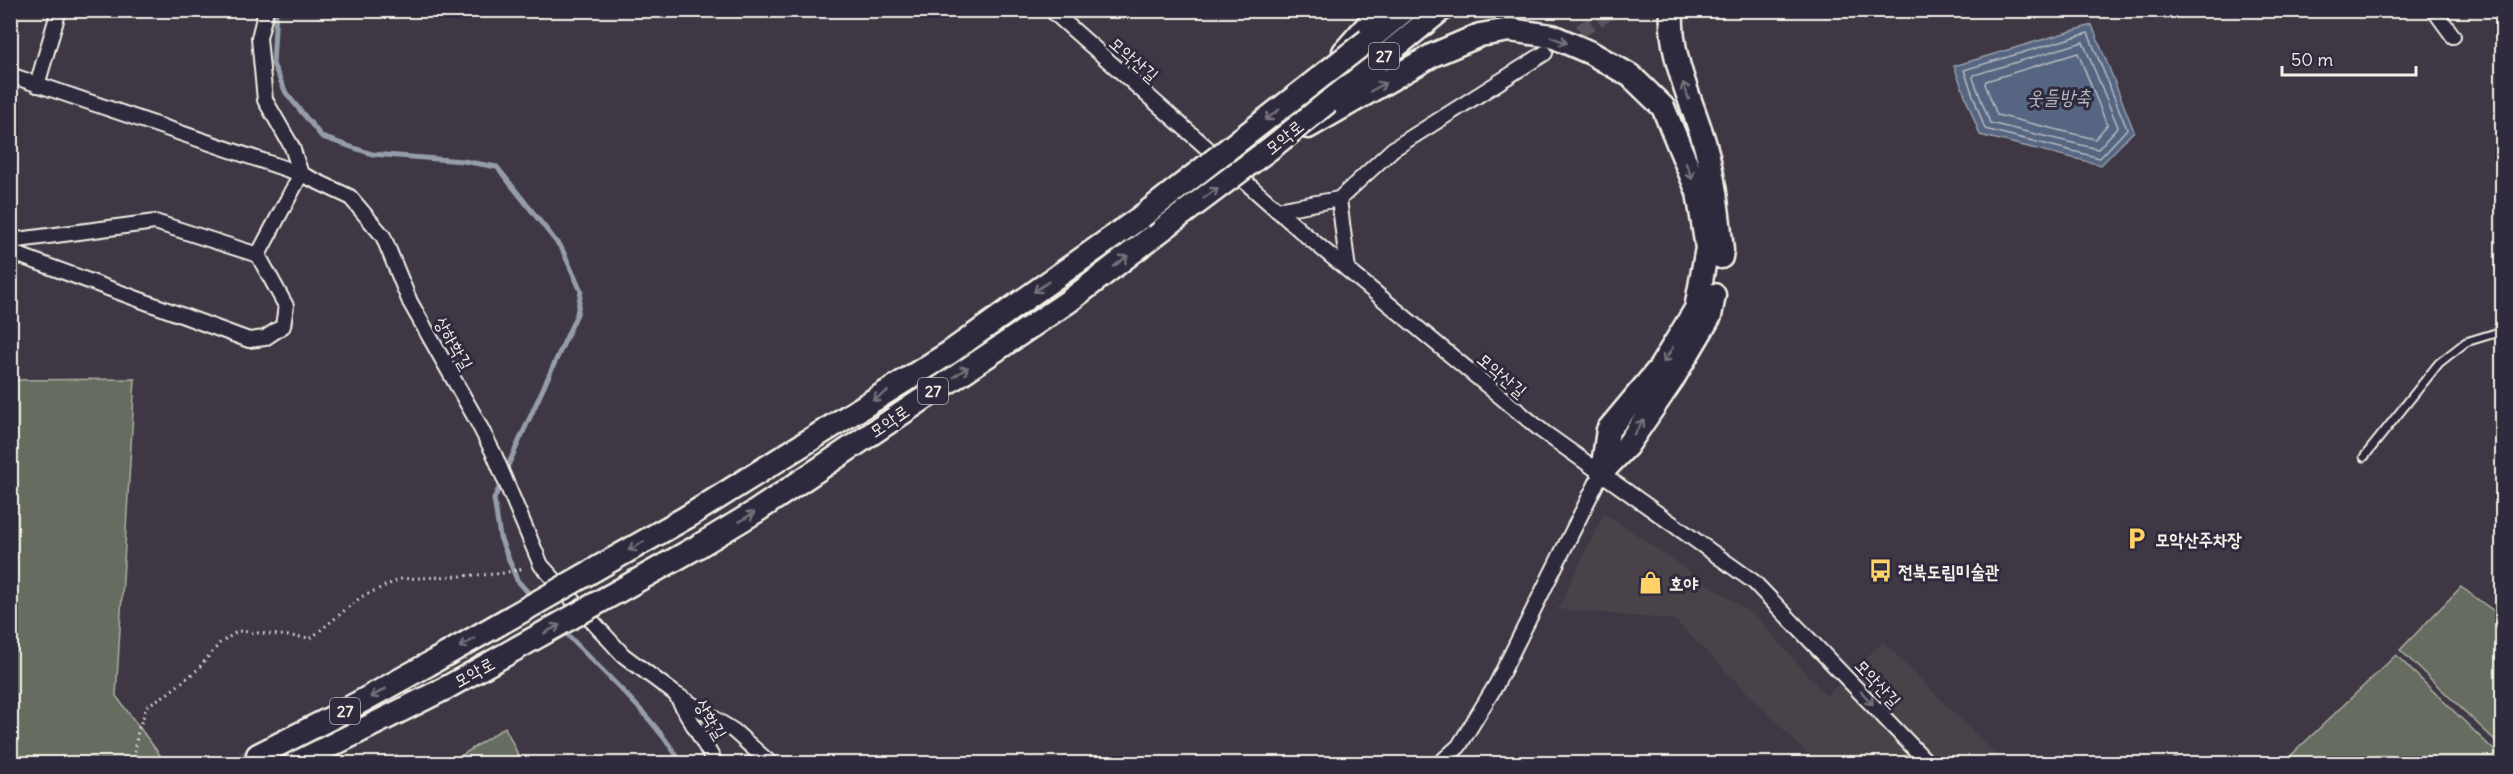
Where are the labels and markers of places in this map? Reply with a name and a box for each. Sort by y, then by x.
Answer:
parking icon: 모악산주차장 [2124,526,2150,552]
place label: 모악산주차장 [2155,528,2242,551]
bus stop icon: 전북도립미술관 [1867,558,1893,584]
place label: 전북도립미술관 [1898,560,2000,583]
shop icon: 호야 [1638,570,1664,596]
place label: 호야 [1669,572,1698,595]

